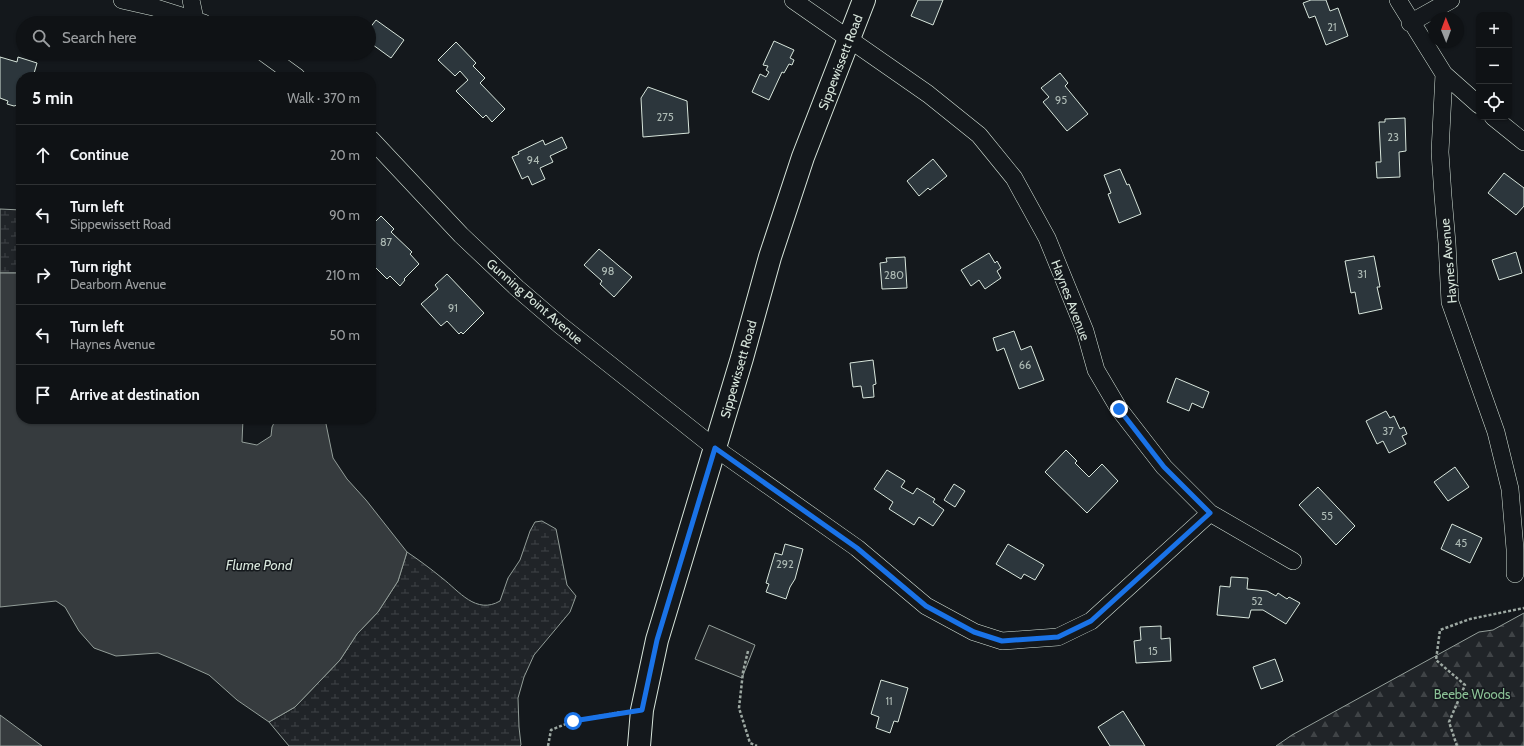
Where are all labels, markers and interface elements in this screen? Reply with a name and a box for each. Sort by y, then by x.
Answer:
street label: Sippewissett Road [814,12,866,112]
north arrow [1428,12,1464,48]
map controls [1476,12,1512,120]
button: + [1476,12,1512,48]
search box [16,16,376,60]
house number: 21 [1327,20,1337,34]
icon: search [30,27,52,49]
text: Search here [62,29,137,47]
button: − [1476,48,1512,84]
button: locate [1476,84,1512,120]
text: 5 min [32,88,73,108]
text: Walk · 370 m [287,90,360,106]
house number: 95 [1055,93,1067,107]
house number: 275 [656,110,674,124]
house number: 23 [1387,130,1399,144]
icon: ahead [32,144,54,166]
text: Continue [70,146,129,164]
text: 20 m [330,147,360,163]
house number: 94 [527,153,540,167]
text: Turn left [70,198,124,216]
icon: left [32,204,54,226]
text: 90 m [329,207,360,223]
text: Sippewissett Road [70,216,171,232]
street label: Haynes Avenue [1436,218,1460,304]
house number: 87 [380,235,393,249]
street label: Gunning Point Avenue [484,255,587,347]
street label: Haynes Avenue [1048,257,1094,343]
text: Turn right [70,258,131,276]
icon: right [32,264,54,286]
house number: 98 [602,264,614,278]
text: 210 m [326,267,360,283]
house number: 31 [1357,267,1367,281]
house number: 280 [884,268,904,282]
text: Dearborn Avenue [70,276,166,292]
house number: 91 [448,301,458,315]
text: Turn left [70,318,124,336]
street label: Sippewissett Road [716,318,760,420]
icon: left [32,324,54,346]
text: 50 m [330,327,360,343]
text: Haynes Avenue [70,336,155,352]
house number: 66 [1019,358,1031,372]
icon: arrive [32,384,54,406]
text: Arrive at destination [70,386,200,404]
route end [1110,400,1128,418]
house number: 37 [1382,424,1394,438]
house number: 55 [1321,509,1333,523]
house number: 45 [1455,536,1467,550]
water label: Flume Pond [226,556,293,574]
house number: 292 [776,557,794,571]
house number: 52 [1251,594,1263,608]
house number: 15 [1148,644,1158,658]
park label: Beebe Woods [1434,686,1511,702]
house number: 11 [885,694,893,708]
route start [564,712,582,730]

